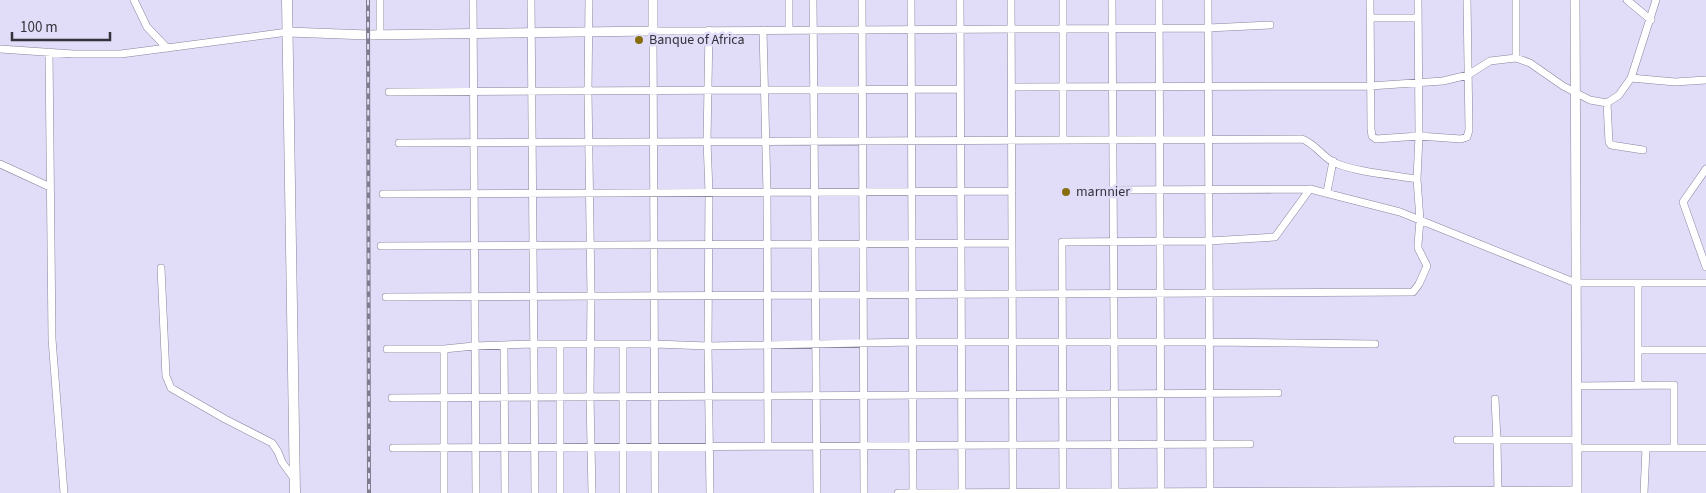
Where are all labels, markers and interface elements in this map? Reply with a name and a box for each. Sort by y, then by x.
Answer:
scale bar [12,10,110,42]
text: 100 m [20,17,58,38]
place label: Banque of Africa [649,30,745,50]
marker: Banque of Africa [633,34,645,46]
place label: marnnier [1076,182,1130,202]
marker: marnnier [1060,186,1072,198]

